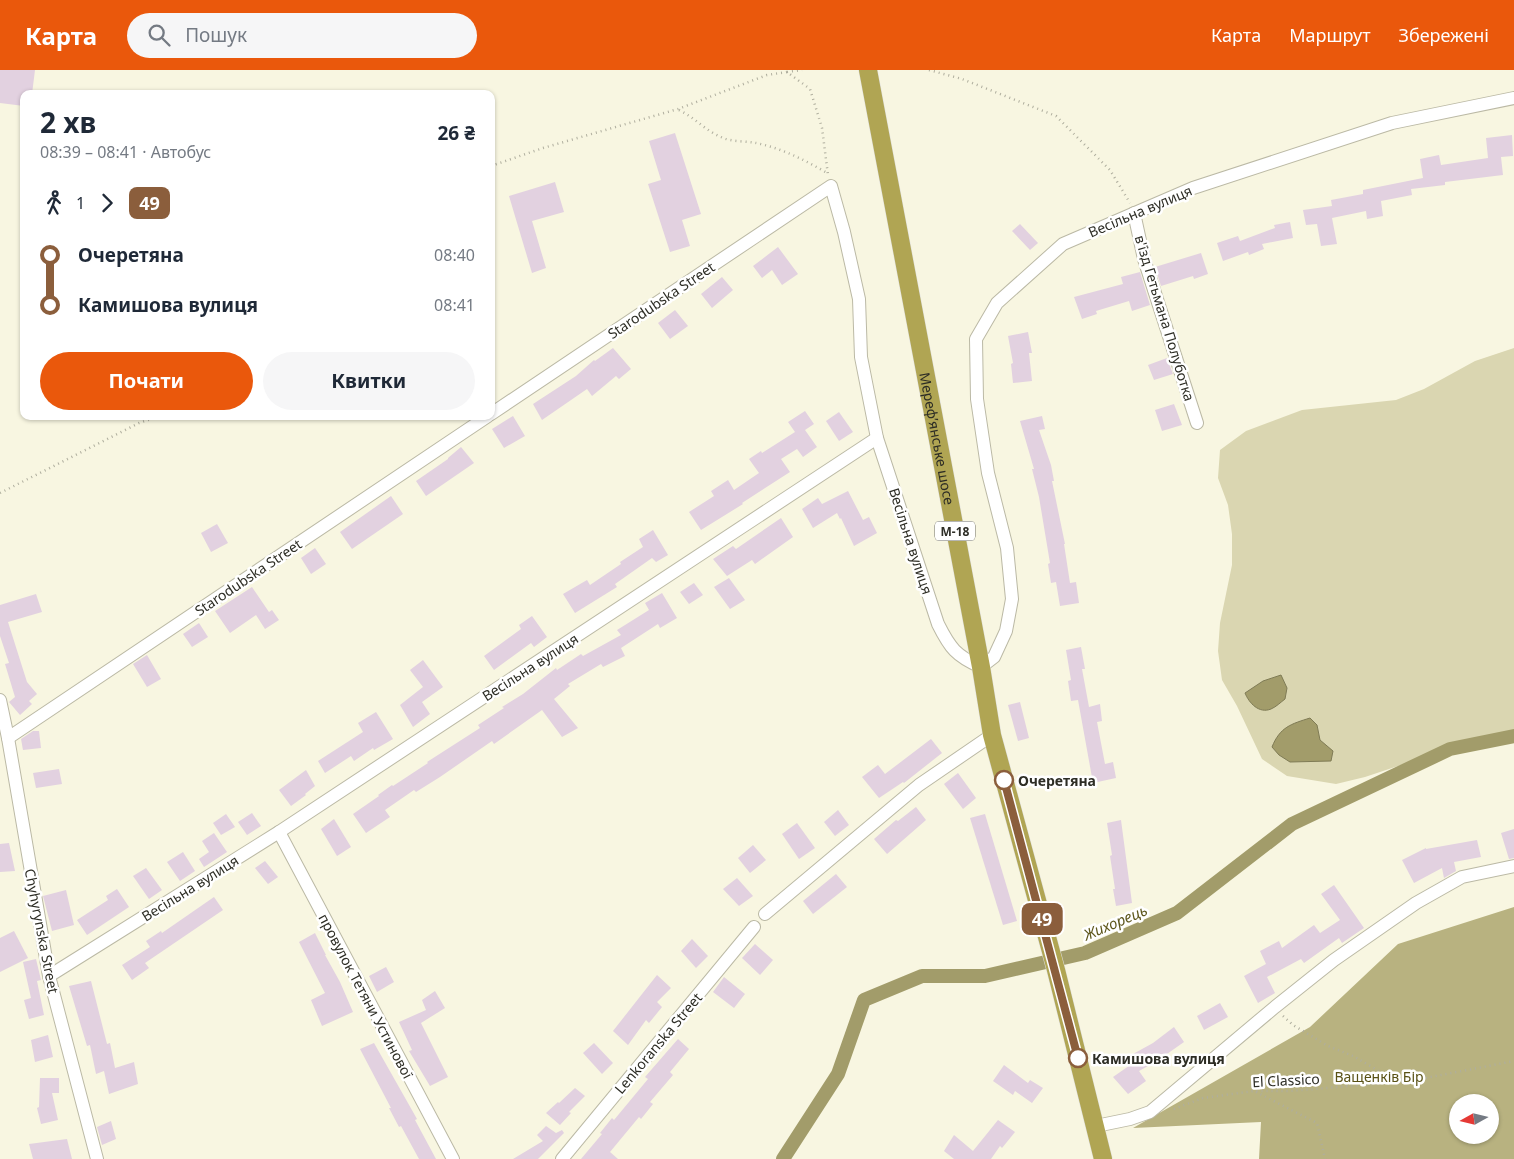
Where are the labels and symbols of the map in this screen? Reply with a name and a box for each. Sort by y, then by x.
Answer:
street label: Весільна вулиця [1085,181,1195,241]
street label: в'їзд Гетьмана Полуботка [1131,233,1199,403]
street label: Starodubska Street [604,257,718,343]
street label: Мереф’янське шосе [916,371,960,507]
street label: Весільна вулиця [885,485,937,597]
road number: М-18 [935,522,975,541]
street label: Starodubska Street [191,534,305,620]
street label: Весільна вулиця [478,629,582,705]
marker: Очеретяна [994,770,1014,790]
place label: Очеретяна [1018,771,1096,790]
street label: Весільна вулиця [138,851,242,925]
street label: Chyhyrynska Street [21,867,63,995]
water label: Жихорець [1079,899,1150,945]
line badge: 49 [1020,903,1064,935]
street label: провулок Тетяни Устинової [314,910,418,1082]
street label: Lenkoranska Street [610,988,706,1098]
marker: Камишова вулиця [1068,1048,1088,1068]
place label: Камишова вулиця [1092,1049,1225,1068]
park label: Ващенків Бір [1334,1067,1424,1086]
street label: El Classico [1252,1069,1320,1091]
north arrow [1449,1094,1499,1144]

